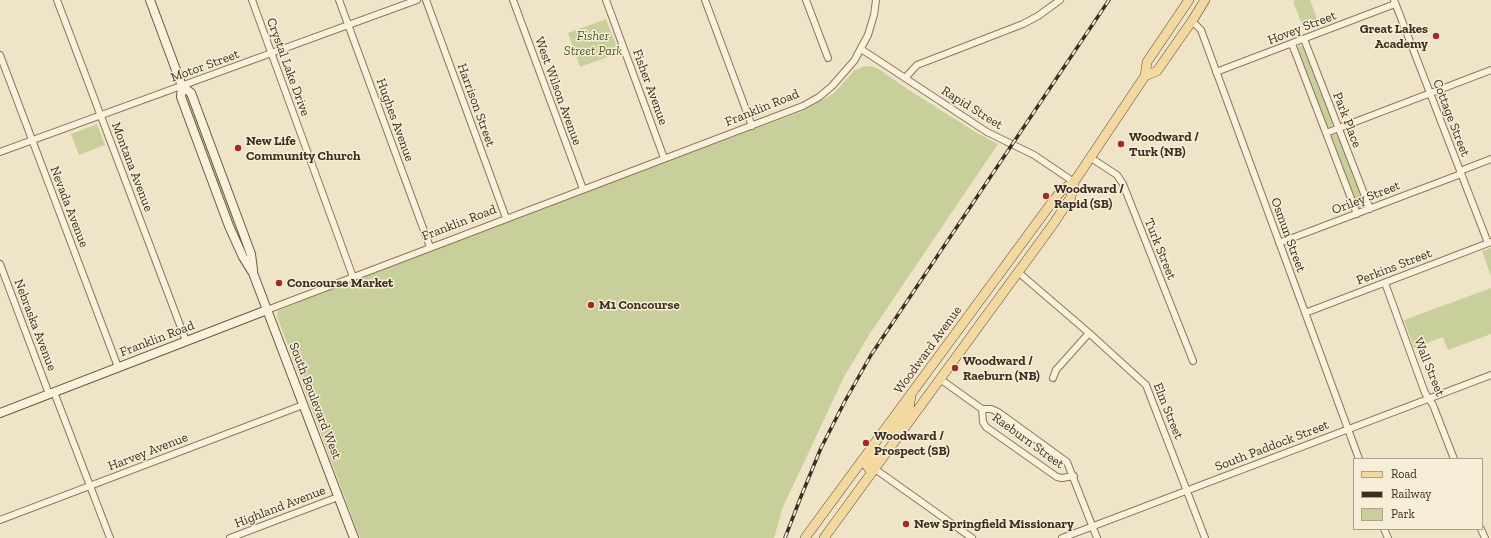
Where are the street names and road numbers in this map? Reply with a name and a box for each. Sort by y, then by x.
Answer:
street label: Hovey Street [1266,8,1338,48]
street label: Crystal Lake Drive [263,16,313,118]
street label: West Wilson Avenue [531,35,585,147]
street label: Motor Street [169,46,241,86]
street label: Fisher Avenue [629,47,671,127]
street label: Harrison Street [454,61,498,149]
street label: Hughes Avenue [373,76,417,164]
street label: Cottage Street [1429,77,1473,159]
street label: Rapid Street [938,83,1006,133]
street label: Franklin Road [723,86,801,130]
street label: Park Place [1329,90,1365,150]
street label: Montana Avenue [108,120,156,214]
street label: Nevada Avenue [46,164,92,250]
street label: Oriley Street [1330,178,1402,218]
street label: Osmun Street [1267,196,1309,274]
street label: Franklin Road [419,202,499,244]
street label: Turk Street [1141,216,1179,282]
street label: Perkins Street [1354,245,1434,289]
street label: Nebraska Avenue [10,277,60,373]
street label: Woodward Avenue [891,303,965,397]
street label: Franklin Road [117,318,197,360]
street label: Wall Street [1410,335,1448,399]
street label: South Boulevard West [286,340,344,462]
street label: Elm Street [1150,380,1186,442]
street label: Raeburn Street [989,410,1067,472]
street label: South Paddock Street [1213,417,1331,475]
street label: Harvey Avenue [106,430,190,474]
street label: Highland Avenue [232,482,328,532]

